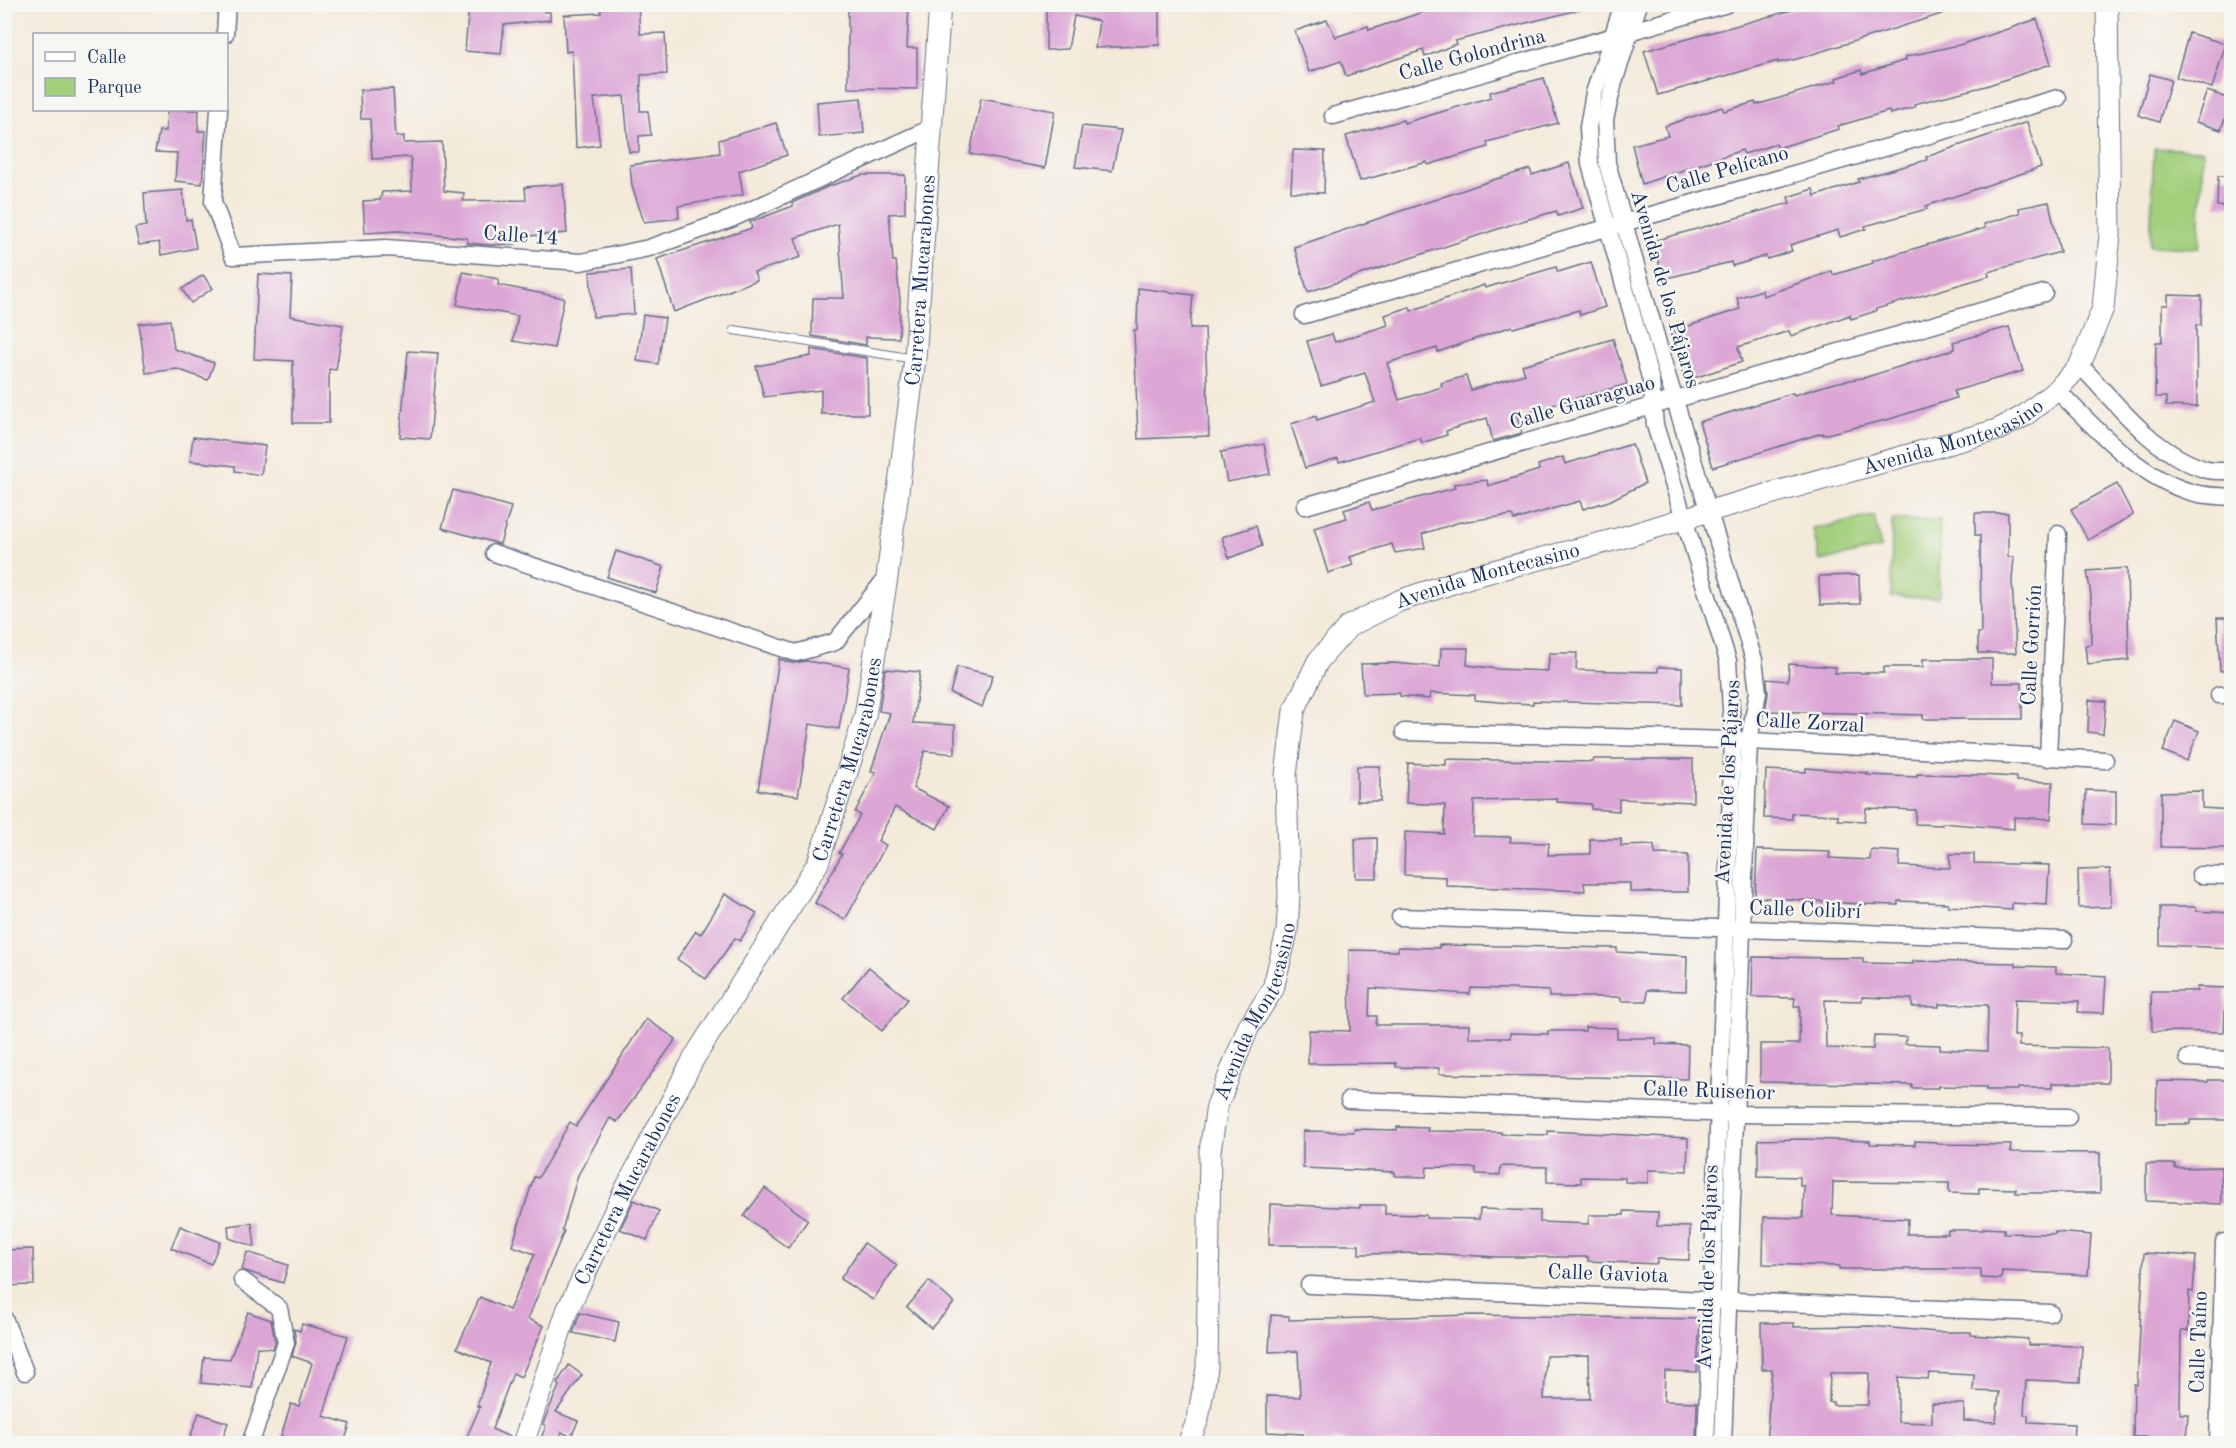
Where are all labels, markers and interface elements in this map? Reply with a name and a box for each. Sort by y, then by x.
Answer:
street label: Calle Golondrina [1397,26,1548,85]
legend [33,33,228,111]
text: Calle [87,49,126,67]
text: Parque [87,79,142,97]
street label: Calle Pelícano [1664,143,1791,198]
street label: Carretera Mucarabones [903,174,940,387]
street label: Avenida de los Pájaros [1626,188,1703,391]
street label: Calle 14 [482,223,559,250]
street label: Calle Guaraguao [1507,373,1658,434]
street label: Avenida Montecasino [1860,396,2048,479]
street label: Avenida Montecasino [1393,540,1582,614]
street label: Calle Gorrión [2019,584,2046,706]
street label: Carretera Mucarabones [810,656,886,865]
street label: Avenida de los Pájaros [1713,679,1744,885]
street label: Calle Zorzal [1755,710,1865,737]
street label: Calle Colibrí [1749,898,1862,923]
street label: Avenida Montecasino [1211,922,1299,1104]
street label: Calle Ruiseñor [1642,1079,1776,1104]
street label: Carretera Mucarabones [572,1090,686,1289]
street label: Avenida de los Pájaros [1694,1164,1723,1370]
street label: Calle Gaviota [1547,1262,1669,1287]
street label: Calle Taíno [2187,1290,2212,1394]

